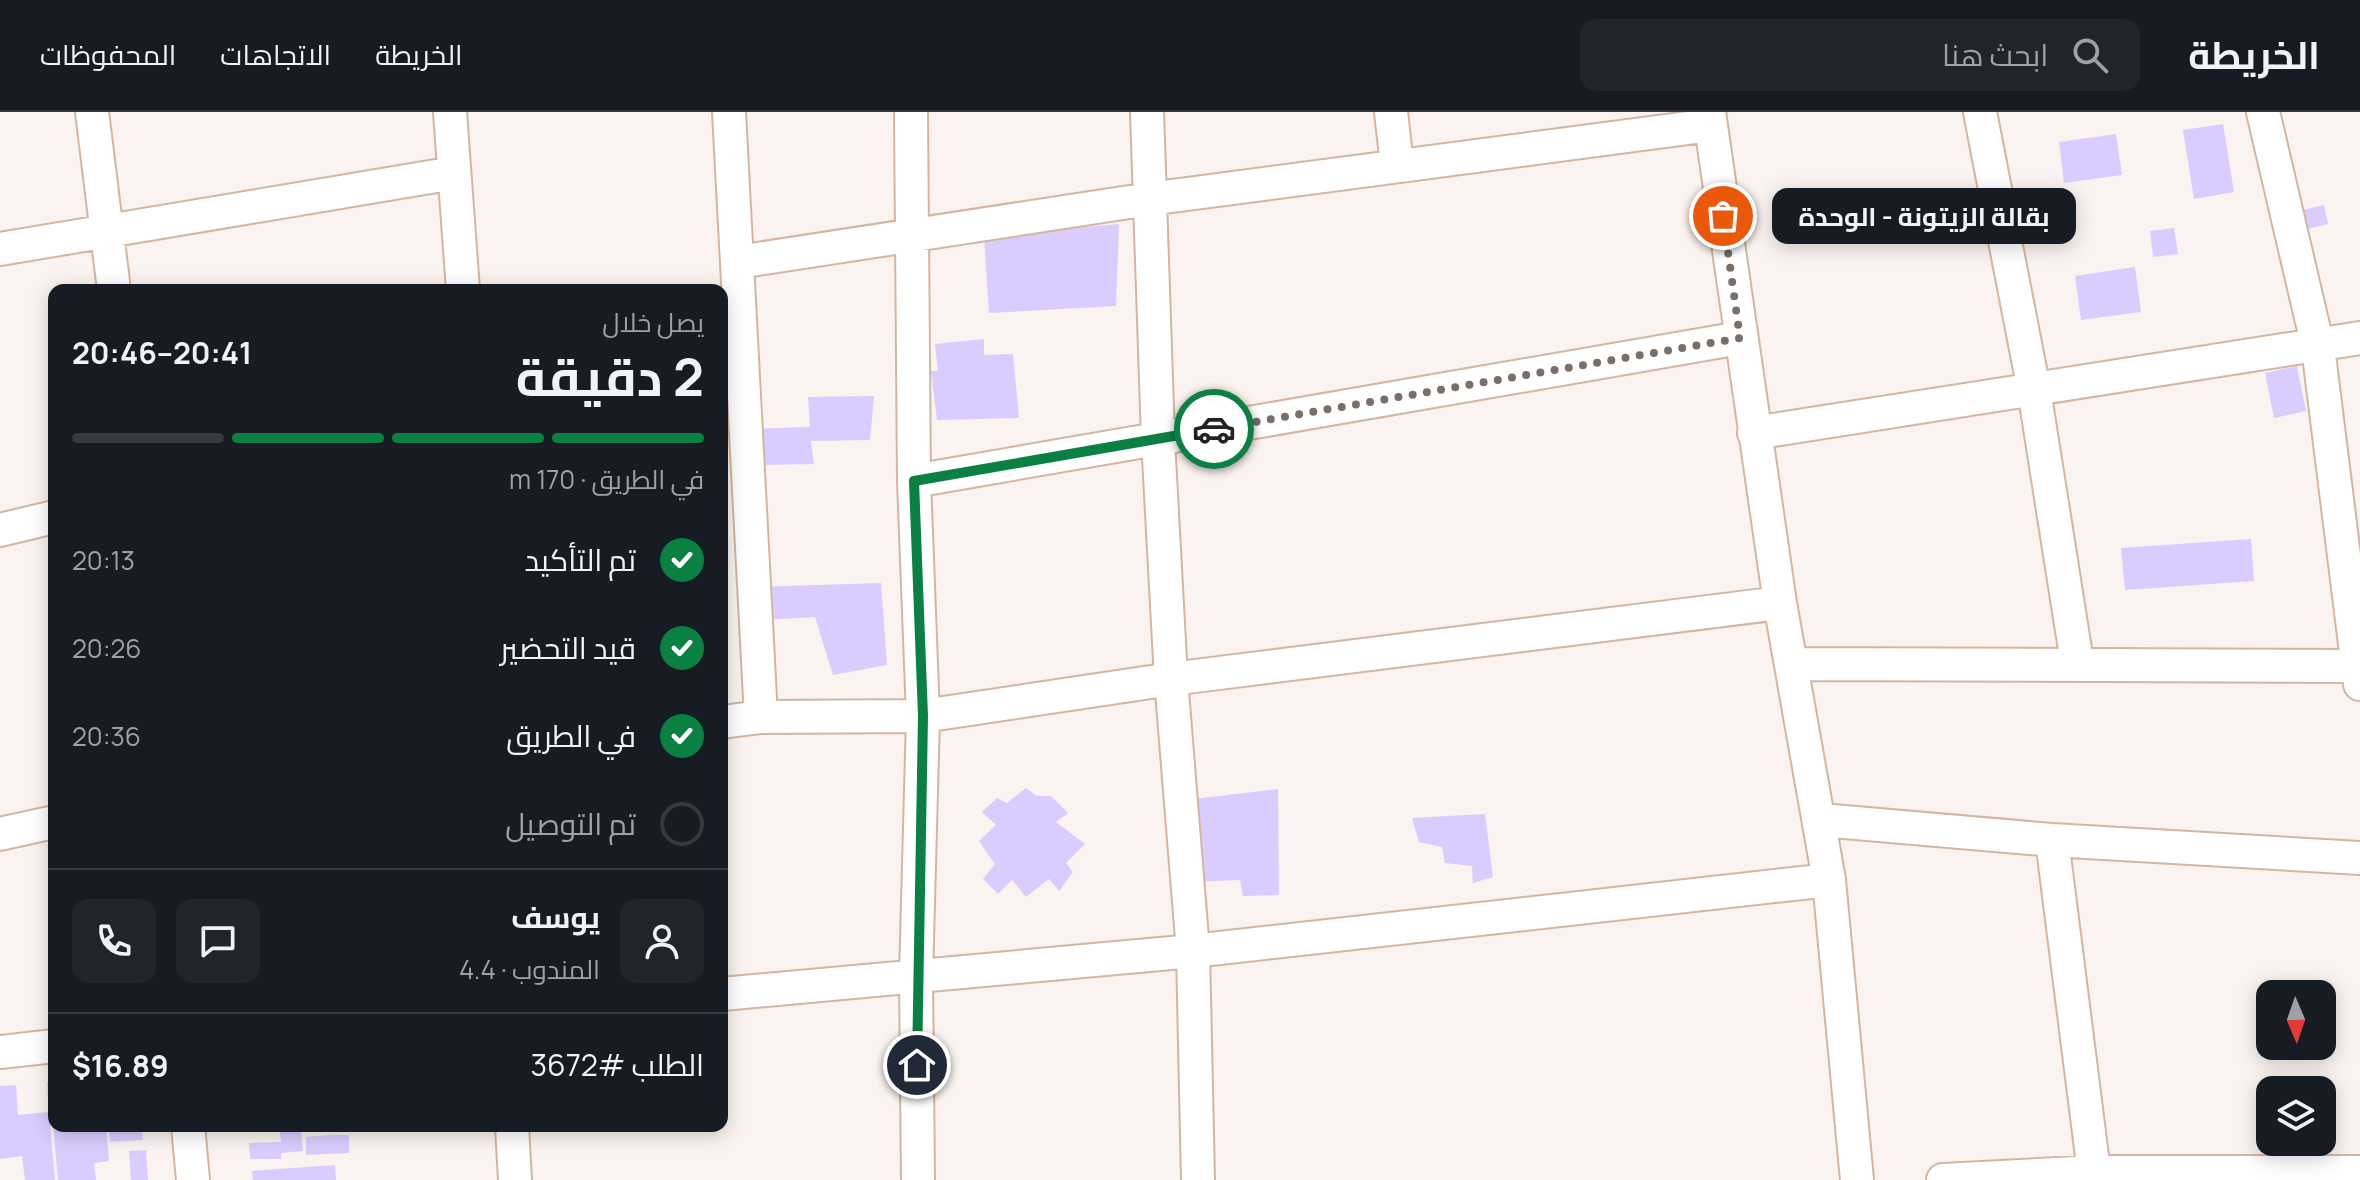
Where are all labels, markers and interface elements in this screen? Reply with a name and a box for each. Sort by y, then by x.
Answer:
search box [1580,19,2140,91]
text: الخريطة [2188,28,2320,80]
icon: search [2068,33,2112,77]
text: ابحث هنا [1942,34,2048,75]
text: المحفوظات [40,35,176,73]
text: الاتجاهات [220,35,331,73]
text: الخريطة [375,35,463,73]
pin [1689,182,1757,250]
callout: بقالة الزيتونة - الوحدة [1771,188,2075,244]
icon: bag [1701,194,1745,238]
text: بقالة الزيتونة - الوحدة [1798,198,2050,234]
text: يصل خلال [602,304,704,340]
text: 20:41–20:46 [72,332,252,373]
text: 2 دقيقة [516,341,704,412]
courier [1174,389,1254,469]
icon: car [1192,407,1236,451]
text: في الطريق · 170 m [509,461,704,497]
icon: check [660,538,704,582]
text: تم التأكيد [525,539,636,580]
text: 20:13 [72,542,135,578]
icon: check [660,626,704,670]
text: قيد التحضير [500,627,636,668]
text: 20:26 [72,630,141,666]
icon: check [660,714,704,758]
text: في الطريق [506,715,636,756]
text: 20:36 [72,718,141,754]
text: تم التوصيل [505,803,636,844]
text: يوسف [511,896,600,937]
button: phone [72,899,156,983]
button: chat [176,899,260,983]
button: person [620,899,704,983]
text: المندوب · 4.4 [459,951,600,987]
north arrow [2256,980,2336,1060]
map controls [2256,980,2336,1156]
pin [883,1031,951,1099]
icon: home [895,1043,939,1087]
text: الطلب #3672 [530,1044,704,1085]
text: $16.89 [72,1045,169,1086]
button: layers [2256,1076,2336,1156]

